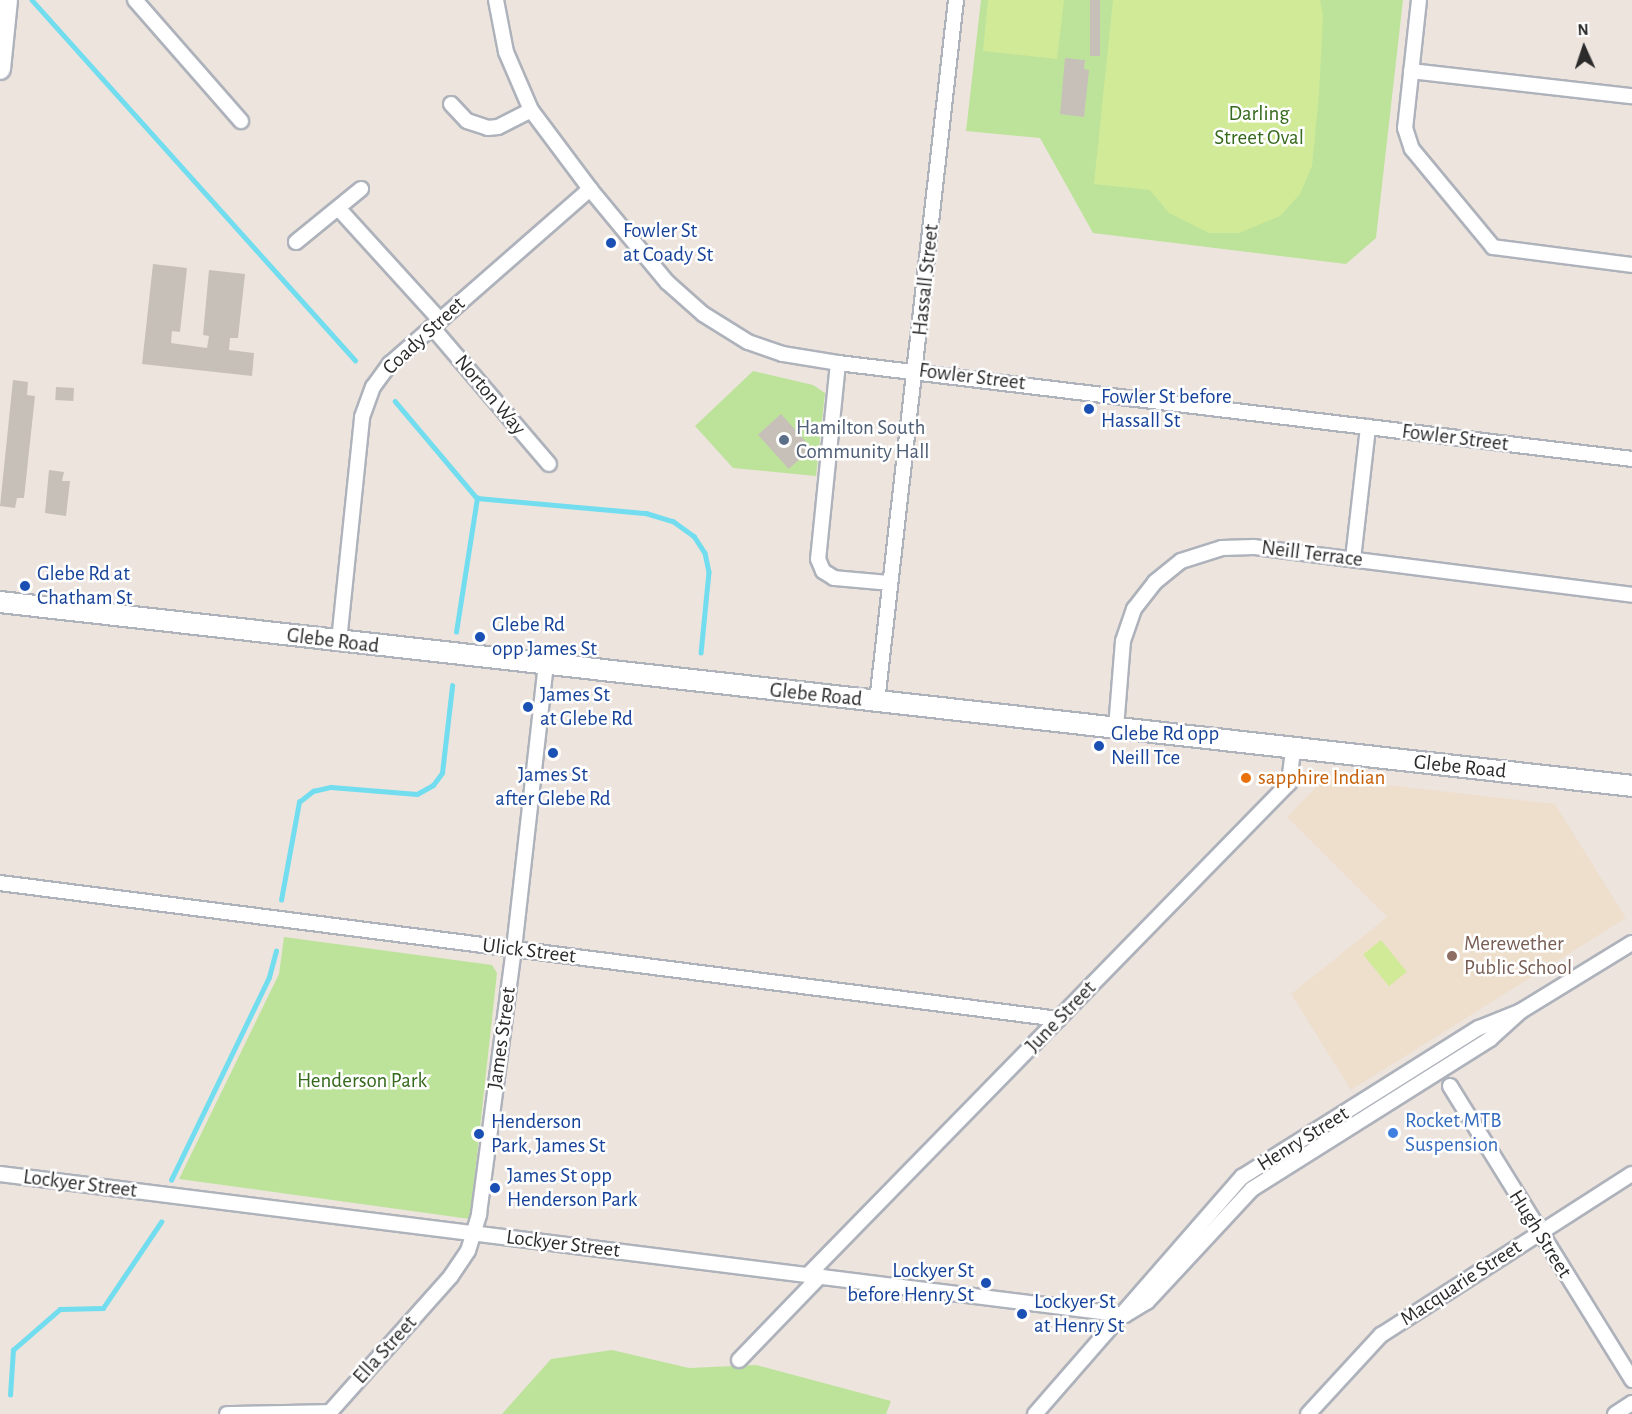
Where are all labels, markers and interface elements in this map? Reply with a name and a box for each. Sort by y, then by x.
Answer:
north arrow [1554,18,1614,78]
text: N [1577,22,1589,38]
park label: Darling Street Oval [1214,101,1304,151]
place label: Fowler St at Coady St [623,218,713,268]
street label: Hassall Street [908,223,944,337]
marker: Fowler St at Coady St [604,236,618,250]
street label: Coady Street [378,292,470,380]
street label: Norton Way [449,350,531,440]
street label: Fowler Street [917,358,1027,396]
place label: Fowler St before Hassall St [1101,384,1232,434]
marker: Fowler St before Hassall St [1082,402,1096,416]
place label: Hamilton South Community Hall [796,415,930,465]
street label: Fowler Street [1400,419,1510,457]
marker: Hamilton South Community Hall [777,433,791,447]
street label: Neill Terrace [1260,535,1364,573]
place label: Glebe Rd at Chatham St [37,561,133,611]
marker: Glebe Rd at Chatham St [18,579,32,593]
place label: Glebe Rd opp James St [492,612,597,662]
street label: Glebe Road [285,623,381,659]
marker: Glebe Rd opp James St [473,630,487,644]
street label: Glebe Road [768,678,864,712]
place label: James St at Glebe Rd [540,682,633,732]
marker: James St at Glebe Rd [521,700,535,714]
place label: Glebe Rd opp Neill Tce [1111,721,1219,771]
marker: Glebe Rd opp Neill Tce [1092,739,1106,753]
marker: James St after Glebe Rd [546,746,560,760]
street label: Glebe Road [1412,750,1508,784]
place label: James St after Glebe Rd [495,762,611,812]
place label: sapphire Indian [1258,765,1385,791]
marker: sapphire Indian [1239,771,1253,785]
place label: Merewether Public School [1464,931,1572,981]
street label: Ulick Street [481,933,577,969]
marker: Merewether Public School [1445,949,1459,963]
street label: June Street [1021,976,1101,1058]
street label: James Street [482,985,522,1091]
park label: Henderson Park [297,1068,427,1094]
street label: Henry Street [1253,1101,1353,1177]
place label: Rocket MTB Suspension [1405,1108,1502,1158]
place label: Henderson Park, James St [491,1109,605,1159]
marker: Rocket MTB Suspension [1386,1126,1400,1140]
marker: Henderson Park, James St [472,1127,486,1141]
place label: James St opp Henderson Park [507,1163,637,1213]
street label: Lockyer Street [22,1165,138,1203]
marker: James St opp Henderson Park [488,1181,502,1195]
street label: Hugh Street [1503,1185,1577,1283]
street label: Lockyer Street [505,1225,621,1263]
street label: Macquarie Street [1396,1234,1526,1332]
place label: Lockyer St before Henry St [847,1258,974,1308]
marker: Lockyer St before Henry St [979,1276,993,1290]
place label: Lockyer St at Henry St [1034,1289,1124,1339]
marker: Lockyer St at Henry St [1015,1307,1029,1321]
street label: Ella Street [348,1311,422,1389]

